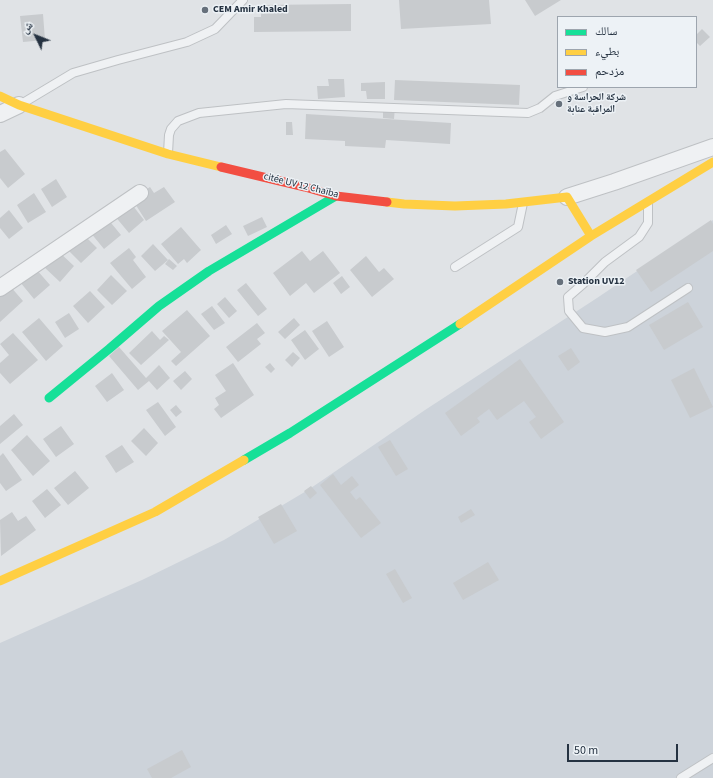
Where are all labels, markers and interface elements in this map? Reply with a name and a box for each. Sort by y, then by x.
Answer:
place label: CEM Amir Khaled [213,4,288,16]
marker: CEM Amir Khaled [200,5,210,15]
north arrow [16,16,56,56]
legend [557,16,697,88]
text: ش [17,18,36,37]
text: سالك [595,23,617,40]
text: بطيء [595,43,619,60]
text: مزدحم [595,63,624,80]
place label: شركة الحراسة و المراقبة عنابة [567,92,626,116]
marker: شركة الحراسة و المراقبة عنابة [554,99,564,109]
street label: citée UV 12 Chaïba [262,171,340,201]
place label: Station UV12 [568,276,625,288]
marker: Station UV12 [555,277,565,287]
scale bar [569,736,680,762]
text: 50 m [574,742,598,759]

